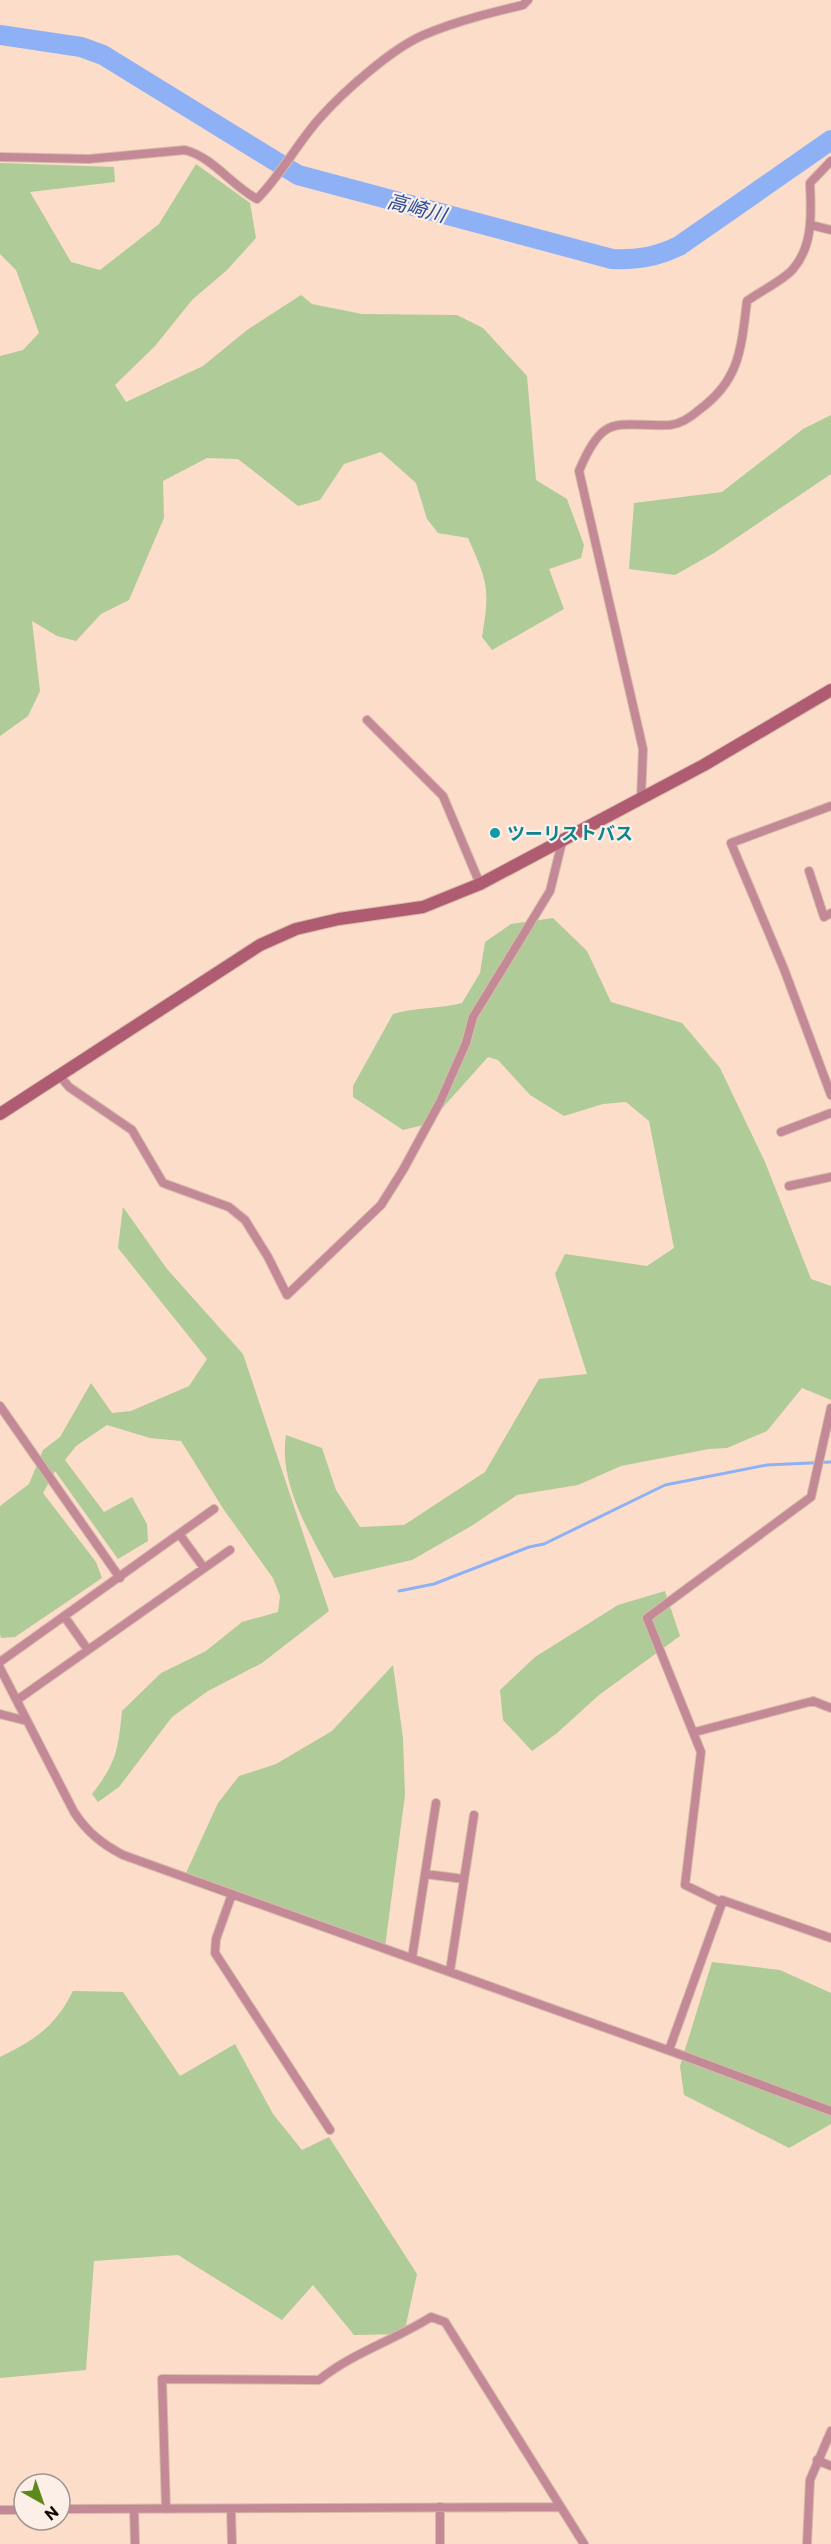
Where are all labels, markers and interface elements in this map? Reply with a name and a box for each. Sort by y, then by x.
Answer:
water label: 高崎川 [385,188,451,227]
place label: ツーリストバス [507,822,633,844]
marker: ツーリストバス [488,826,502,840]
north arrow [12,2472,72,2532]
text: N [41,2503,63,2525]

